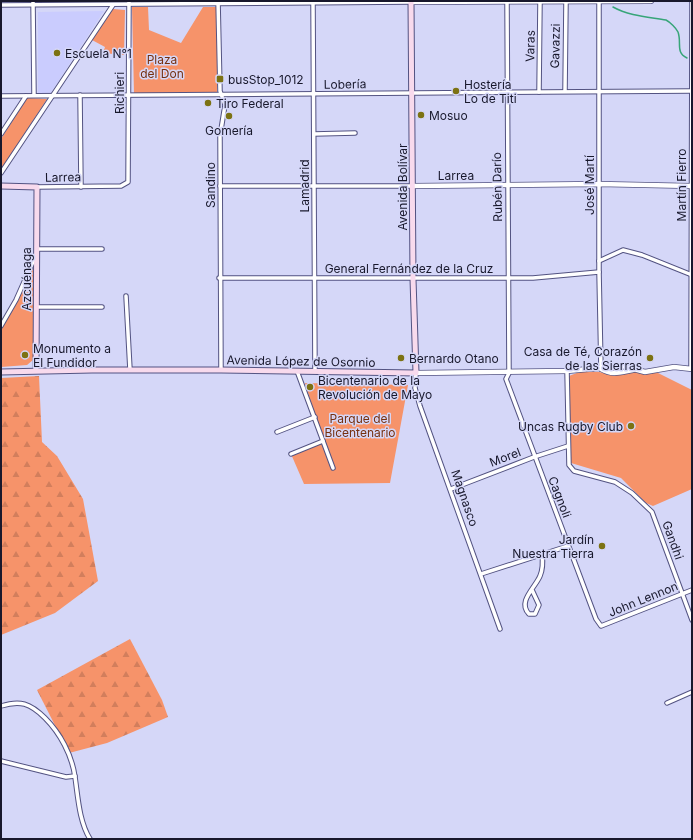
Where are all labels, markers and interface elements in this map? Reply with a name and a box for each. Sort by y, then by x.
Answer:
street label: Gavazzi [547,23,563,69]
street label: Varas [522,30,538,62]
place label: Escuela N°1 [65,46,132,61]
marker: Escuela N°1 [52,48,62,58]
park label: Plaza del Don [140,52,184,81]
street label: Richieri [112,72,127,114]
place label: busStop_1012 [228,72,304,87]
marker: busStop_1012 [215,74,225,84]
street label: Lobería [324,76,366,92]
place label: Hostería Lo de Titi [464,77,517,106]
marker: Hostería Lo de Titi [451,86,461,96]
place label: Tiro Federal [216,96,284,111]
marker: Tiro Federal [203,98,213,108]
place label: Mosuo [429,108,468,123]
marker: Mosuo [416,110,426,120]
marker: Gomería [224,111,234,121]
place label: Gomería [205,123,253,138]
street label: Avenida Bolívar [395,143,410,231]
street label: Martín Fierro [674,149,689,221]
street label: Rubén Darío [489,152,505,222]
street label: José Martí [582,155,597,215]
street label: Lamadrid [297,159,312,213]
street label: Sandino [203,162,218,208]
street label: Larrea [438,168,474,183]
street label: Larrea [45,169,81,185]
street label: Azcuénaga [19,247,34,311]
street label: General Fernández de la Cruz [325,261,493,276]
place label: Monumento a El Fundidor [33,341,111,370]
place label: Casa de Té, Corazón de las Sierras [524,344,642,373]
marker: Monumento a El Fundidor [20,350,30,360]
place label: Bernardo Otano [409,351,499,366]
street label: Avenida López de Osornio [226,352,376,370]
marker: Bernardo Otano [396,353,406,363]
marker: Casa de Té, Corazón de las Sierras [645,353,655,363]
place label: Bicentenario de la Revolución de Mayo [318,373,432,402]
marker: Bicentenario de la Revolución de Mayo [305,382,315,392]
park label: Parque del Bicentenario [324,411,396,440]
place label: Uncas Rugby Club [518,419,623,434]
marker: Uncas Rugby Club [626,421,636,431]
street label: Morel [487,444,523,470]
street label: Magnasco [448,468,482,528]
street label: Cagnoli [545,474,575,520]
street label: Gandhi [659,519,687,562]
place label: Jardín Nuestra Tierra [512,532,594,561]
marker: Jardín Nuestra Tierra [597,541,607,551]
street label: John Lennon [606,578,680,620]

